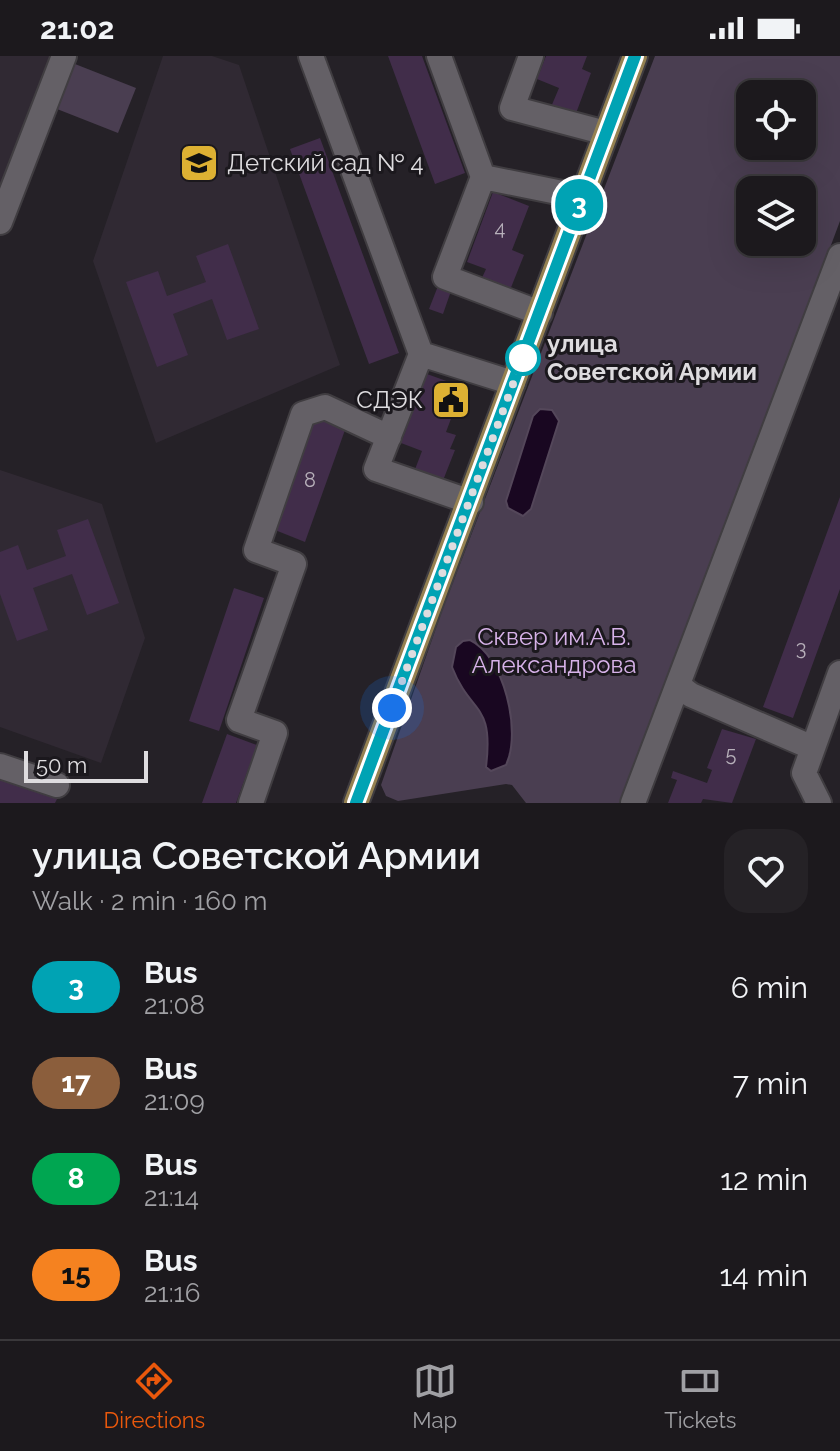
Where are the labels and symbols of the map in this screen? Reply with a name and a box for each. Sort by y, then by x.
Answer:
school or university icon: Детский сад № 4 [178,142,220,184]
place label: Детский сад № 4 [227,148,424,177]
line badge: 3 [553,179,605,231]
house number: 4 [495,216,506,240]
place label: улица Советской Армии [547,329,757,386]
marker: улица Советской Армии [506,341,540,375]
public building icon: СДЭК [430,379,472,421]
place label: СДЭК [356,385,423,414]
house number: 8 [304,468,316,492]
park label: Сквер им.А.В. Александрова [472,622,636,679]
house number: 3 [796,636,806,660]
your location [372,688,412,728]
house number: 5 [726,742,737,766]
scale bar [24,747,148,783]

